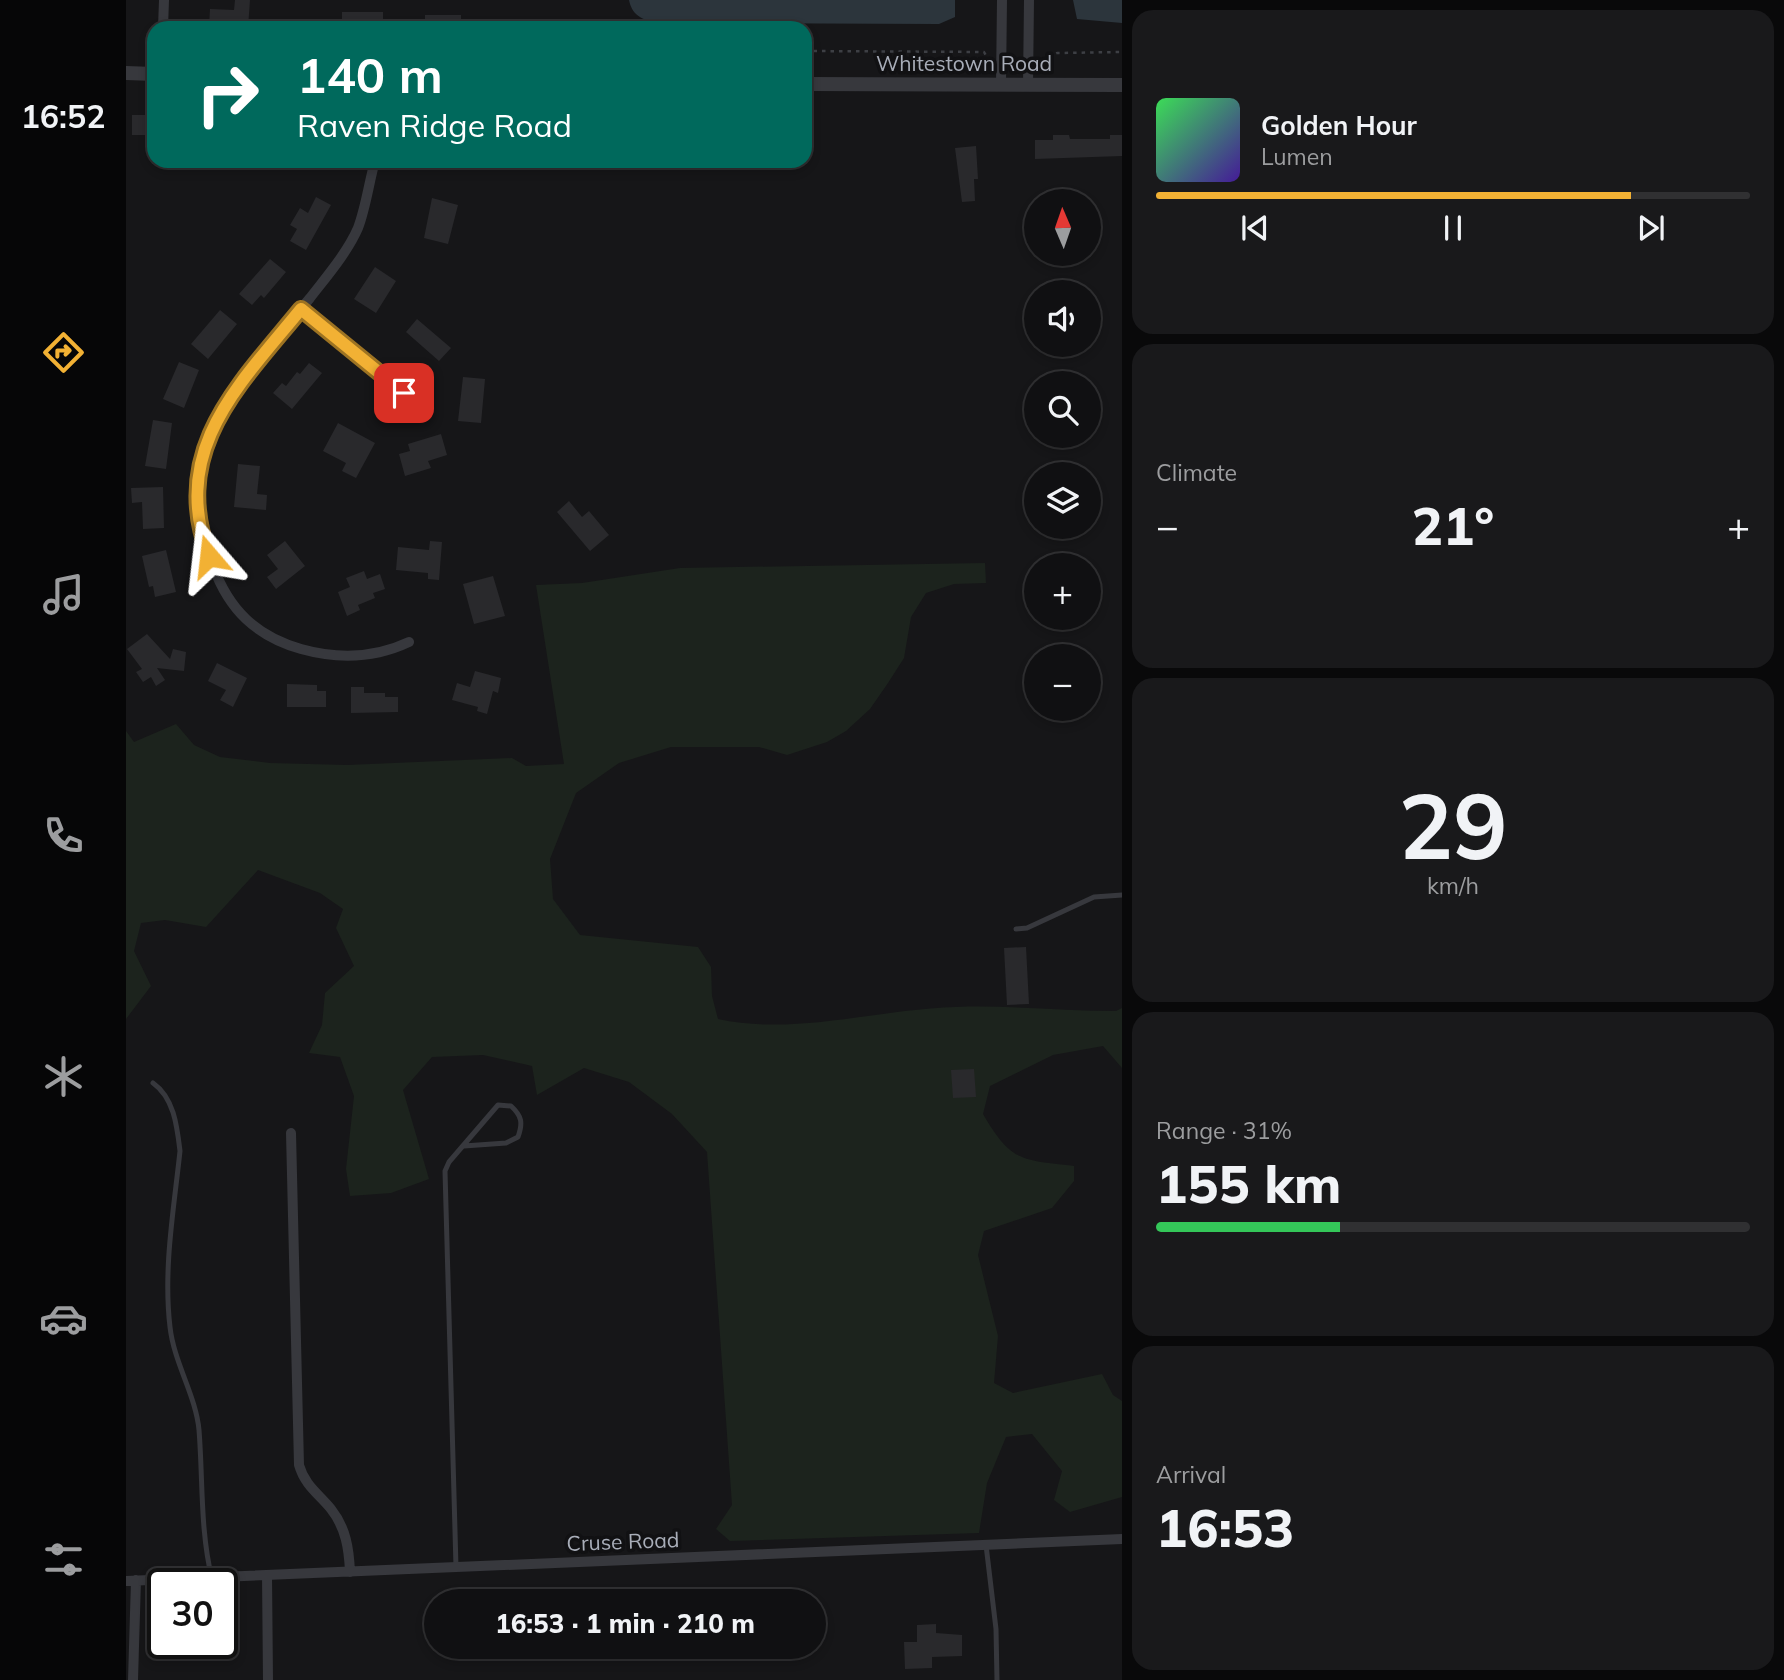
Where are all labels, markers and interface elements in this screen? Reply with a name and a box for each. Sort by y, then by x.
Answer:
text: 140 m [297,44,443,105]
icon: right [182,49,273,140]
street label: Whitestown Road [876,50,1052,76]
text: 16:52 [21,96,105,136]
text: Raven Ridge Road [297,105,572,145]
text: Golden Hour [1261,109,1417,142]
text: Lumen [1261,142,1333,171]
north arrow [1024,189,1101,266]
map controls [1024,189,1101,721]
icon: previous [1236,209,1274,247]
icon: pause [1434,209,1472,247]
icon: next [1632,209,1670,247]
button: sound [1024,280,1101,357]
icon: directions [39,328,88,377]
pin [374,363,434,423]
button: search [1024,371,1101,448]
icon: arrive [385,374,423,412]
text: Climate [1156,458,1237,487]
button: layers [1024,462,1101,539]
text: 21° [1412,493,1494,558]
text: − [1156,502,1179,550]
text: + [1727,502,1750,550]
position arrow [172,519,246,593]
button: + [1024,553,1101,630]
icon: music [39,570,88,619]
button: − [1024,644,1101,721]
text: 29 [1398,768,1508,882]
icon: phone [39,811,88,860]
text: km/h [1427,871,1479,900]
icon: climate [39,1052,88,1101]
text: Range · 31% [1156,1116,1292,1145]
text: 155 km [1156,1151,1341,1216]
icon: car [39,1294,88,1343]
text: Arrival [1156,1460,1226,1489]
text: 16:53 [1156,1495,1294,1560]
street label: Cruse Road [566,1526,680,1556]
icon: filters [39,1535,88,1584]
speed limit sign: 30 [147,1568,238,1659]
text: 16:53 · 1 min · 210 m [495,1607,755,1640]

